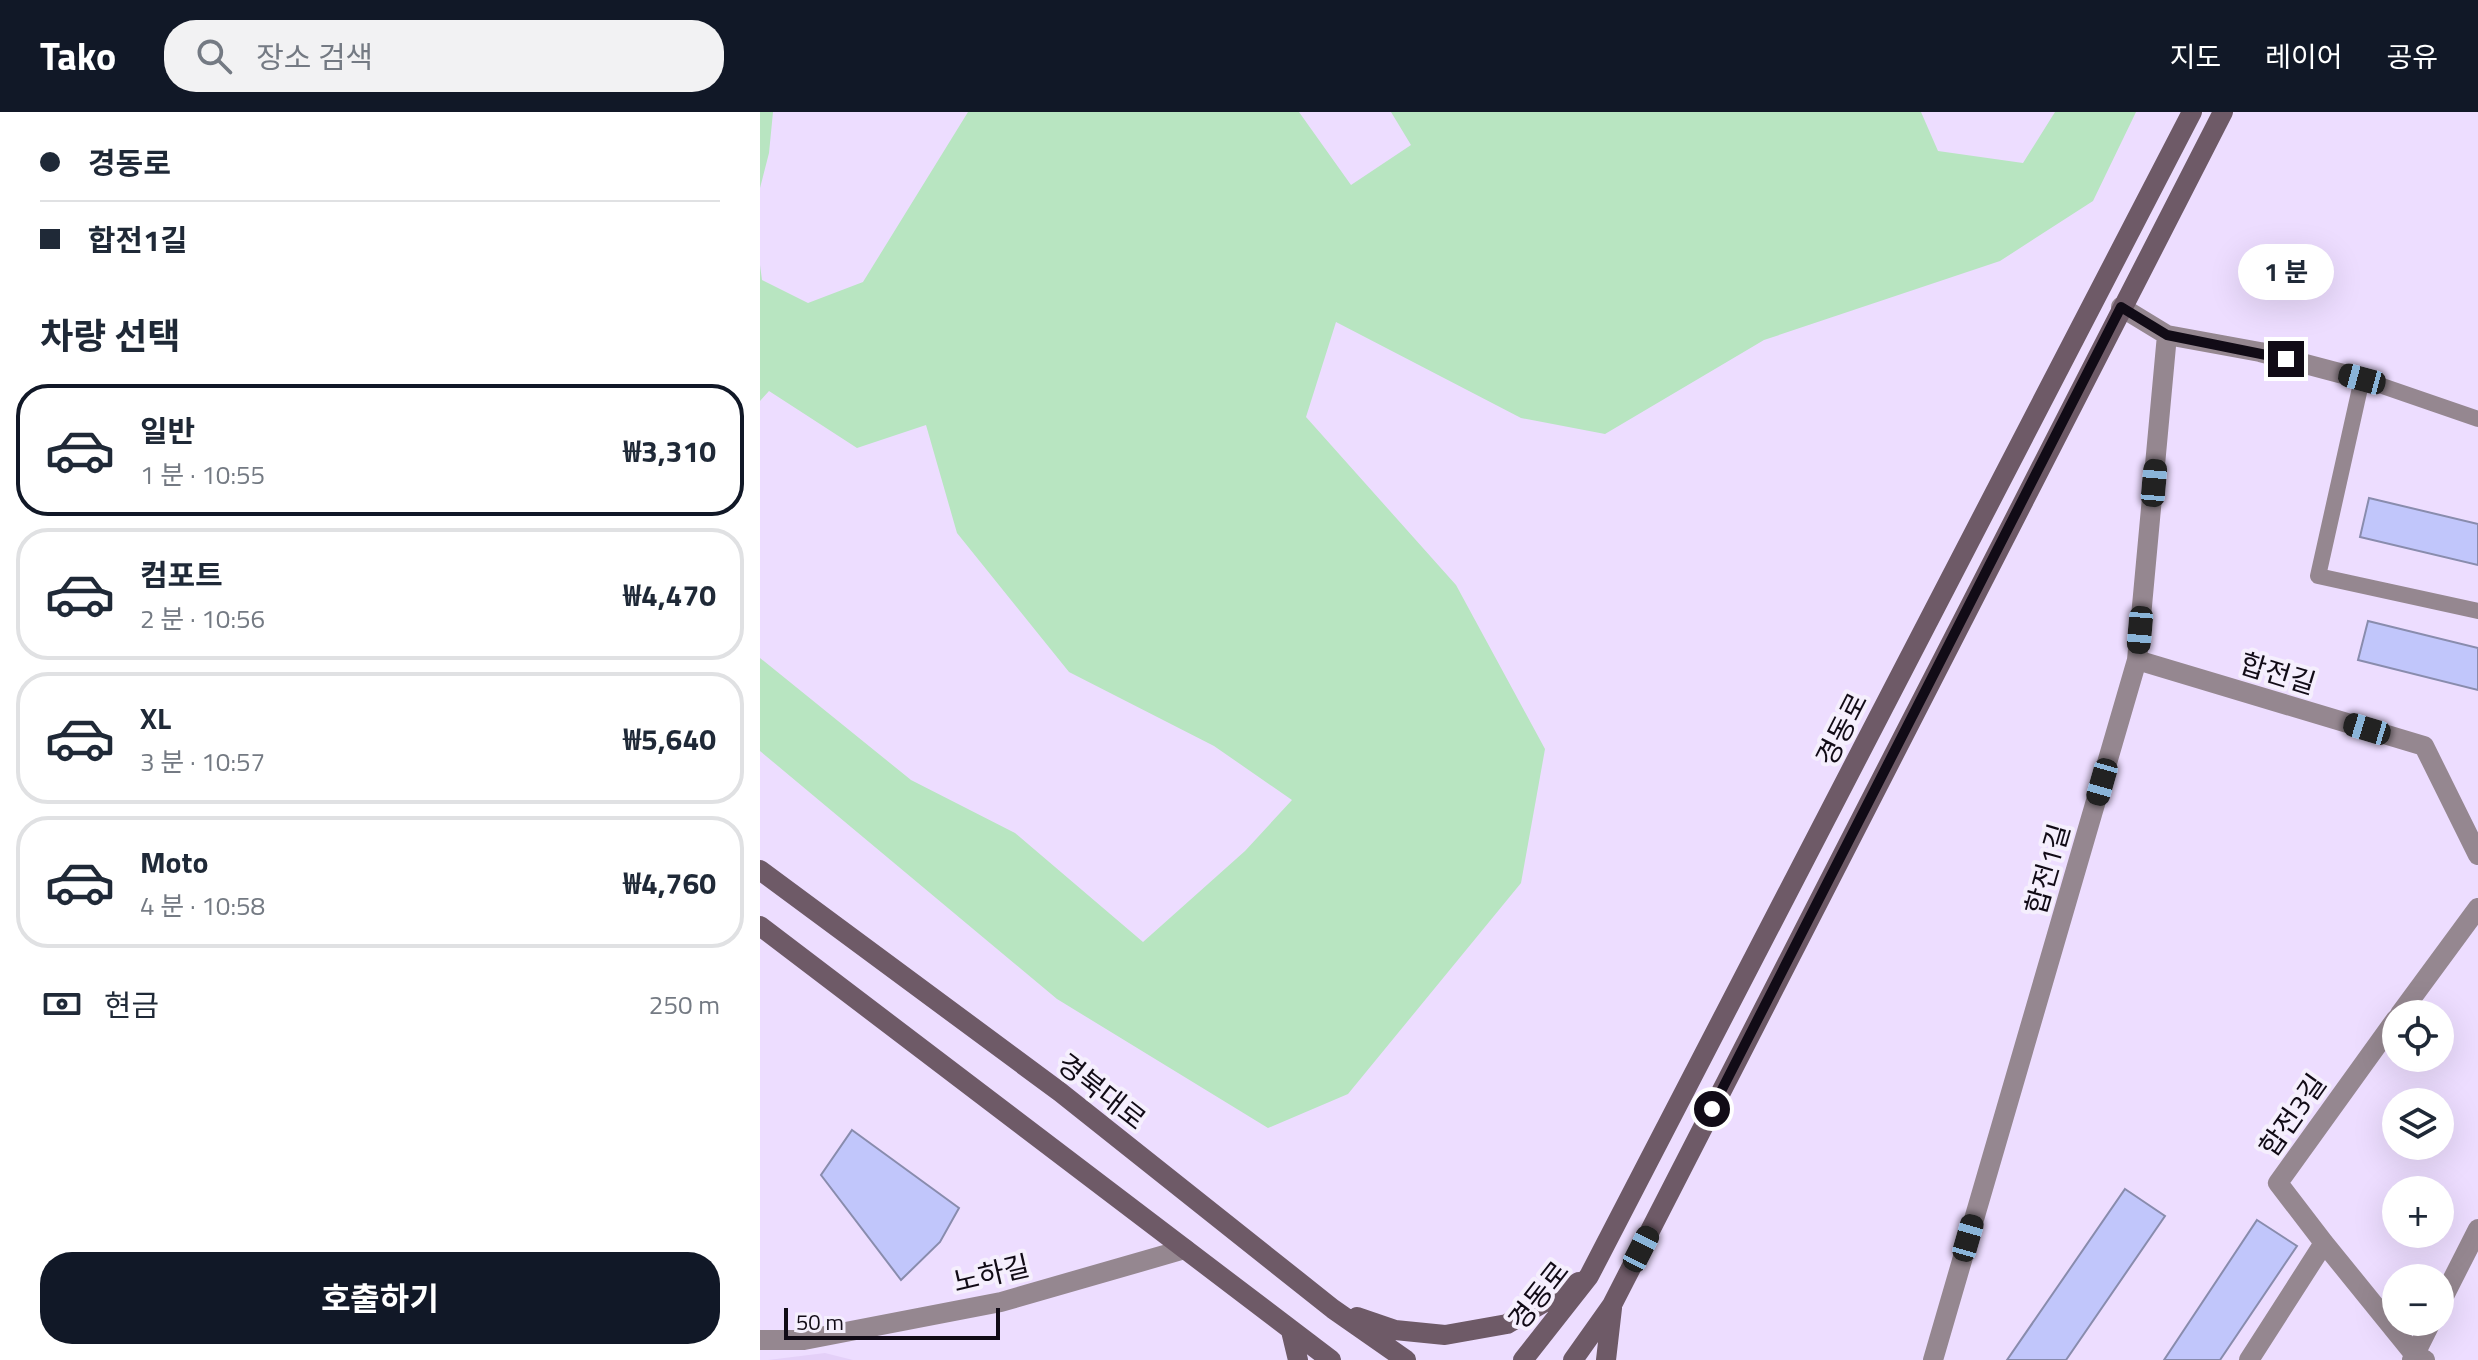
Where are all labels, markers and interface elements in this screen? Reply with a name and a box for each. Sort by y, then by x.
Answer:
search box [164,20,724,92]
text: Tako [40,27,116,85]
icon: search [192,34,236,78]
text: 장소 검색 [256,34,373,80]
text: 지도 [2170,35,2221,78]
text: 레이어 [2265,35,2342,78]
text: 공유 [2386,35,2438,78]
text: 경동로 [88,140,171,186]
text: 합전1길 [88,217,188,263]
callout: 1 분 [2238,243,2334,299]
text: 1 분 [2264,252,2308,291]
text: 차량 선택 [40,308,180,363]
route end [2268,341,2304,377]
car [2336,361,2388,397]
text: 일반 [140,408,195,454]
icon: car [44,414,116,486]
text: ₩3,310 [623,428,716,474]
text: 1 분 · 10:55 [140,455,265,494]
car [2140,458,2168,508]
text: 컴포트 [140,552,223,598]
icon: car [44,558,116,630]
text: ₩4,470 [623,572,716,618]
text: 2 분 · 10:56 [140,599,265,638]
car [2126,605,2154,655]
street label: 합전길 [2235,641,2321,705]
street label: 경동로 [1804,685,1878,773]
text: XL [140,695,171,741]
icon: car [44,702,116,774]
car [2341,711,2393,747]
text: ₩5,640 [623,716,716,762]
text: 3 분 · 10:57 [140,742,265,781]
car [2084,756,2120,808]
street label: 합전1길 [2014,818,2080,920]
text: Moto [140,839,208,885]
icon: car [44,846,116,918]
text: ₩4,760 [623,860,716,906]
text: 4 분 · 10:58 [140,886,265,925]
icon: cash [40,982,84,1026]
text: 현금 [104,982,159,1028]
text: 250 m [649,985,720,1024]
map controls [2382,1000,2454,1336]
button: locate [2382,1000,2454,1072]
street label: 경북대로 [1048,1042,1156,1140]
street label: 합전3길 [2248,1065,2336,1165]
button: layers [2382,1088,2454,1160]
route start [1694,1091,1730,1127]
button: + [2382,1176,2454,1248]
car [1950,1212,1986,1264]
car [1619,1222,1663,1276]
street label: 노하길 [949,1243,1033,1303]
street label: 경동로 [1497,1251,1579,1339]
button: 호출하기 [40,1252,720,1344]
button: − [2382,1264,2454,1336]
scale bar [784,1304,1000,1340]
text: 50 m [796,1305,844,1339]

